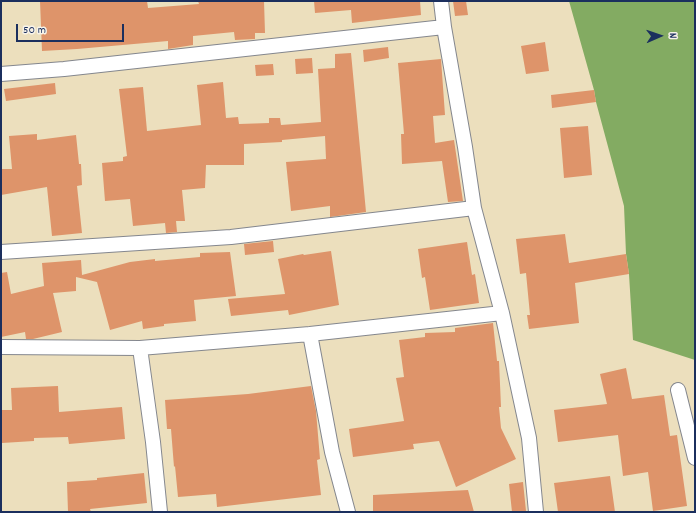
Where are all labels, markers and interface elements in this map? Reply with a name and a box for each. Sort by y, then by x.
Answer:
scale bar [18,16,126,42]
north arrow [640,16,680,56]
text: 50 m [23,22,46,39]
text: N [664,33,680,39]

